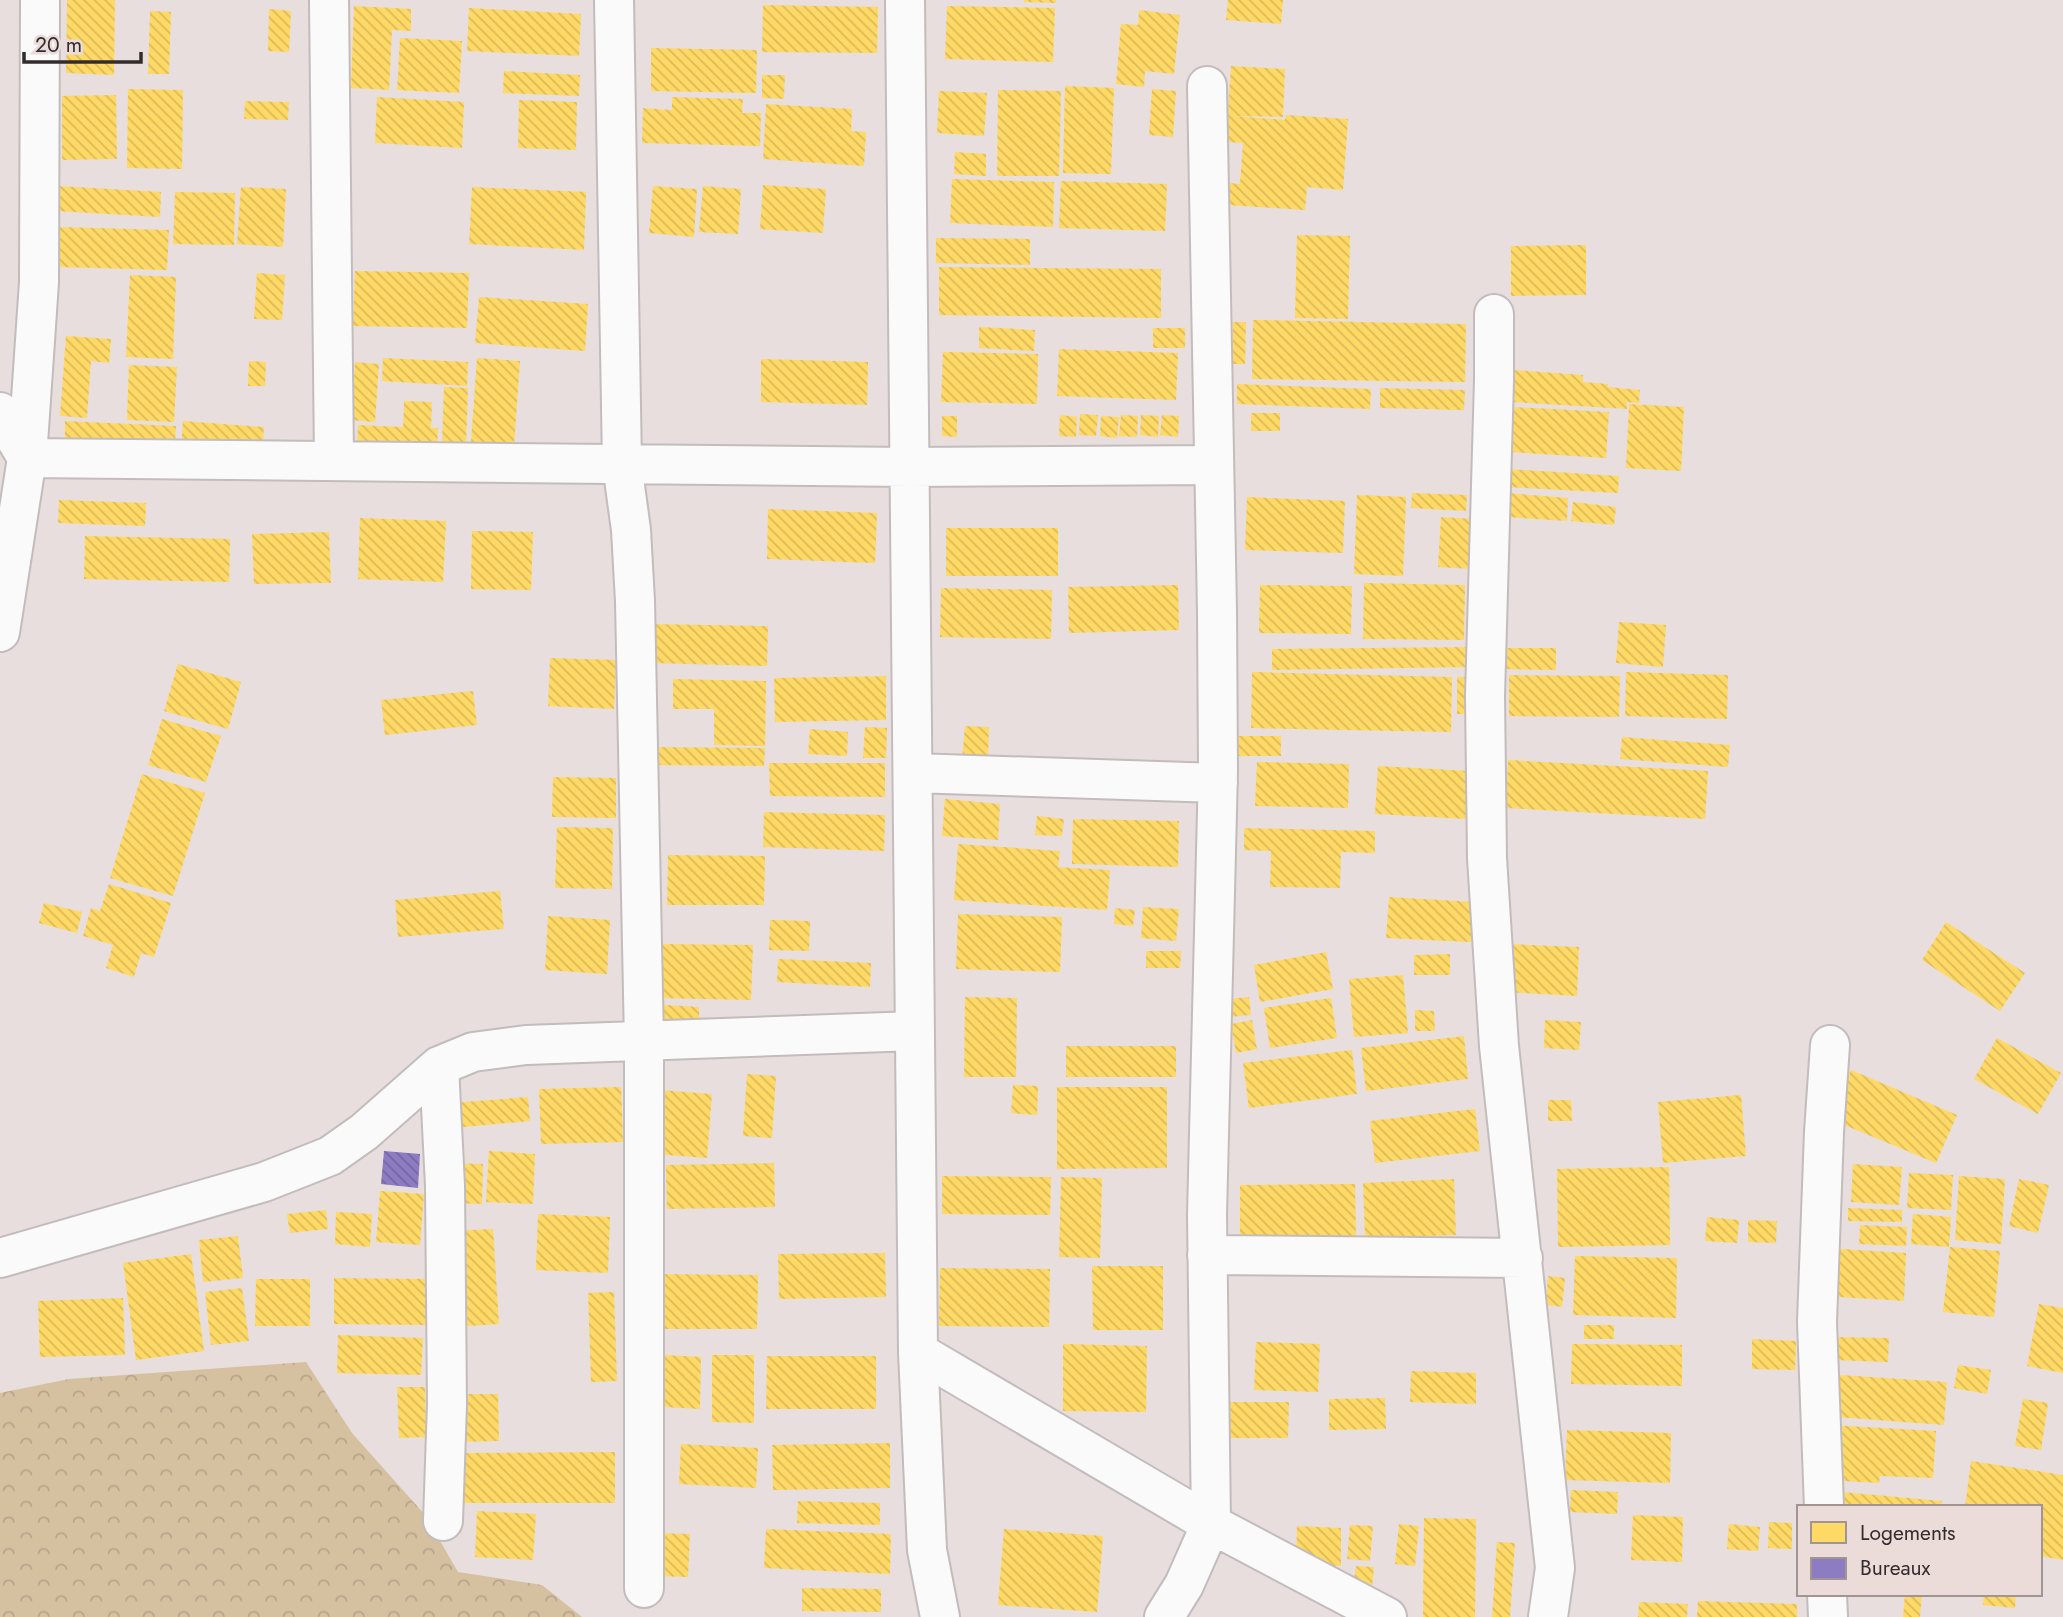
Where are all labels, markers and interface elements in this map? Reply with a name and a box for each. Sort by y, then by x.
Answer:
scale bar [24,21,142,65]
text: 20 m [35,30,82,60]
legend [1797,1505,2042,1596]
text: Logements [1860,1518,1955,1548]
text: Bureaux [1860,1553,1931,1583]

